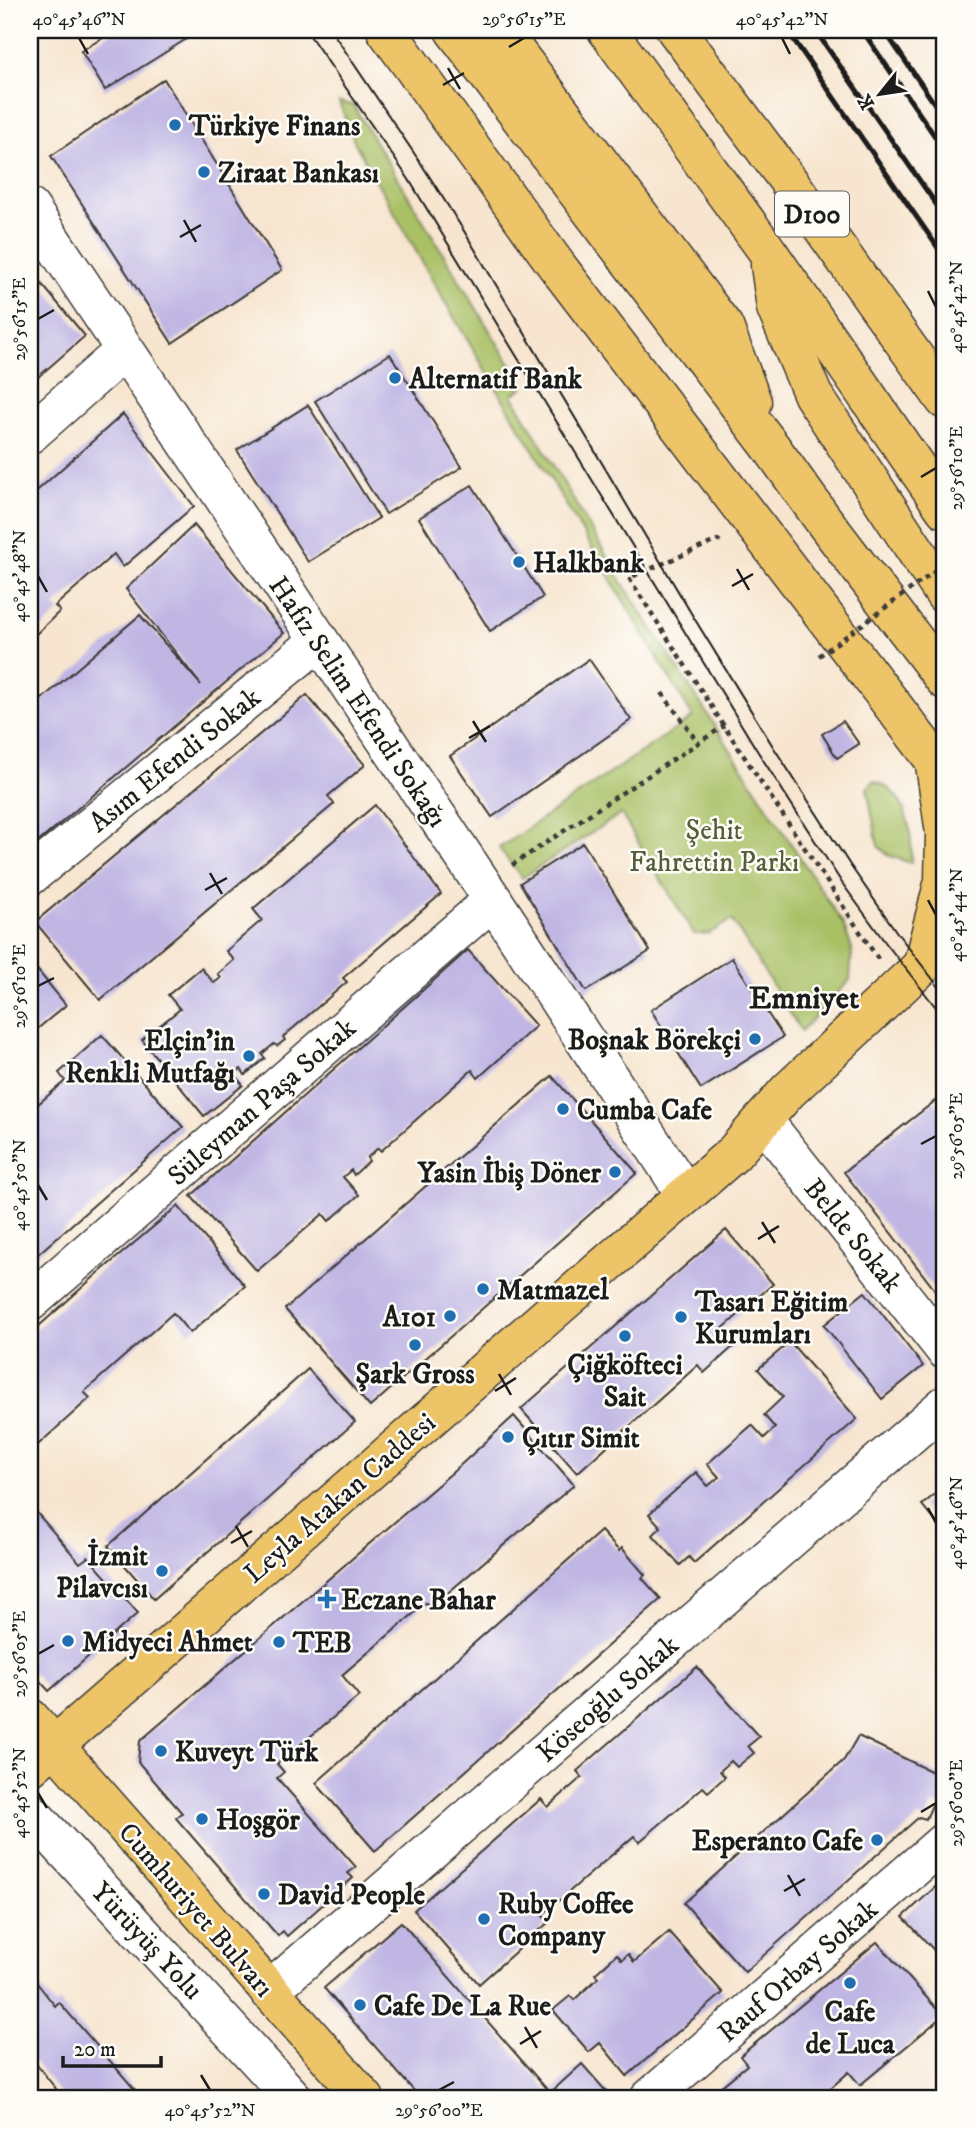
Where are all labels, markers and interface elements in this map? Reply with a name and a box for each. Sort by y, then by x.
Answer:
text: 40°45'46"N [32,9,126,31]
text: 29°56'15"E [482,9,566,31]
text: 40°45'42"N [736,9,828,31]
north arrow [846,60,916,130]
text: K [853,90,880,113]
place label: Türkiye Finans [188,109,361,144]
marker: Türkiye Finans [167,117,183,133]
place label: Ziraat Bankası [218,156,379,191]
marker: Ziraat Bankası [196,164,212,180]
road number: D100 [775,192,849,236]
text: 40°45'42"N [946,261,968,353]
text: 29°56'15"E [9,277,31,361]
place label: Alternatif Bank [408,362,583,397]
marker: Alternatif Bank [387,370,403,386]
text: 29°56'10"E [946,426,968,510]
text: 40°45'48"N [9,529,31,622]
place label: Halkbank [533,546,645,581]
marker: Halkbank [511,554,527,570]
street label: Hafız Selim Efendi Sokağı [261,570,455,834]
street label: Asım Efendi Sokak [82,680,268,840]
park label: Şehit Fahrettin Parkı [629,813,799,880]
text: 40°45'44"N [946,868,968,962]
text: 29°56'10"E [9,944,31,1028]
district label: Emniyet [749,979,860,1019]
street label: Süleyman Paşa Sokak [161,1011,363,1193]
place label: Boşnak Börekçi [568,1023,741,1058]
place label: Elçin'in Renkli Mutfağı [65,1024,235,1091]
marker: Boşnak Börekçi [747,1031,763,1047]
marker: Elçin'in Renkli Mutfağı [241,1048,257,1064]
text: 29°56'05"E [946,1092,968,1179]
place label: Cumba Cafe [577,1093,712,1128]
marker: Cumba Cafe [555,1101,571,1117]
text: 40°45'50"N [9,1139,31,1231]
place label: Yasin İbiş Döner [417,1155,602,1191]
marker: Yasin İbiş Döner [607,1164,623,1180]
street label: Belde Sokak [796,1172,910,1300]
place label: Matmazel [497,1273,609,1308]
marker: Matmazel [475,1281,491,1297]
place label: Tasarı Eğitim Kurumları [694,1285,848,1352]
place label: A101 [382,1300,436,1335]
marker: A101 [442,1308,458,1324]
marker: Tasarı Eğitim Kurumları [673,1309,689,1325]
marker: Çiğköfteci Sait [617,1328,633,1344]
marker: Şark Gross [407,1337,423,1353]
place label: Çiğköfteci Sait [567,1348,683,1415]
place label: Şark Gross [355,1357,475,1392]
street label: Leyla Atakan Caddesi [237,1405,443,1591]
place label: Çıtır Simit [522,1421,640,1456]
marker: Çıtır Simit [500,1429,516,1445]
text: 40°45'46"N [946,1476,968,1570]
place label: İzmit Pilavcısı [56,1538,148,1606]
marker: İzmit Pilavcısı [154,1563,170,1579]
place label: Eczane Bahar [341,1583,496,1618]
marker: Eczane Bahar [319,1591,335,1607]
text: 29°56'05"E [9,1610,31,1697]
place label: Midyeci Ahmet [82,1625,253,1660]
place label: TEB [292,1626,352,1661]
street label: Köseoğlu Sokak [530,1628,686,1770]
marker: Midyeci Ahmet [60,1633,76,1649]
marker: TEB [271,1634,287,1650]
place label: Kuveyt Türk [175,1735,320,1770]
marker: Kuveyt Türk [153,1743,169,1759]
text: 40°45'52"N [9,1747,31,1839]
text: 29°56'00"E [946,1759,968,1847]
place label: Hoşgör [216,1803,300,1838]
marker: Hoşgör [194,1811,210,1827]
street label: Cumhuriyet Bulvarı [110,1815,281,2004]
place label: Esperanto Cafe [692,1824,863,1859]
marker: Esperanto Cafe [869,1832,885,1848]
street label: Yürüyüş Yolu [83,1875,210,2007]
place label: David People [278,1878,426,1913]
marker: David People [256,1886,272,1902]
place label: Ruby Coffee Company [498,1887,634,1954]
street label: Rauf Orbay Sokak [711,1892,885,2050]
marker: Ruby Coffee Company [476,1911,492,1927]
marker: Cafe de Luca [842,1975,858,1991]
place label: Cafe De La Rue [374,1989,552,2024]
place label: Cafe de Luca [805,1995,896,2062]
marker: Cafe De La Rue [352,1997,368,2013]
scale bar [63,2024,161,2068]
text: 20 m [74,2037,116,2063]
text: 40°45'52"N [164,2100,256,2122]
text: 29°56'00"E [395,2100,483,2122]

